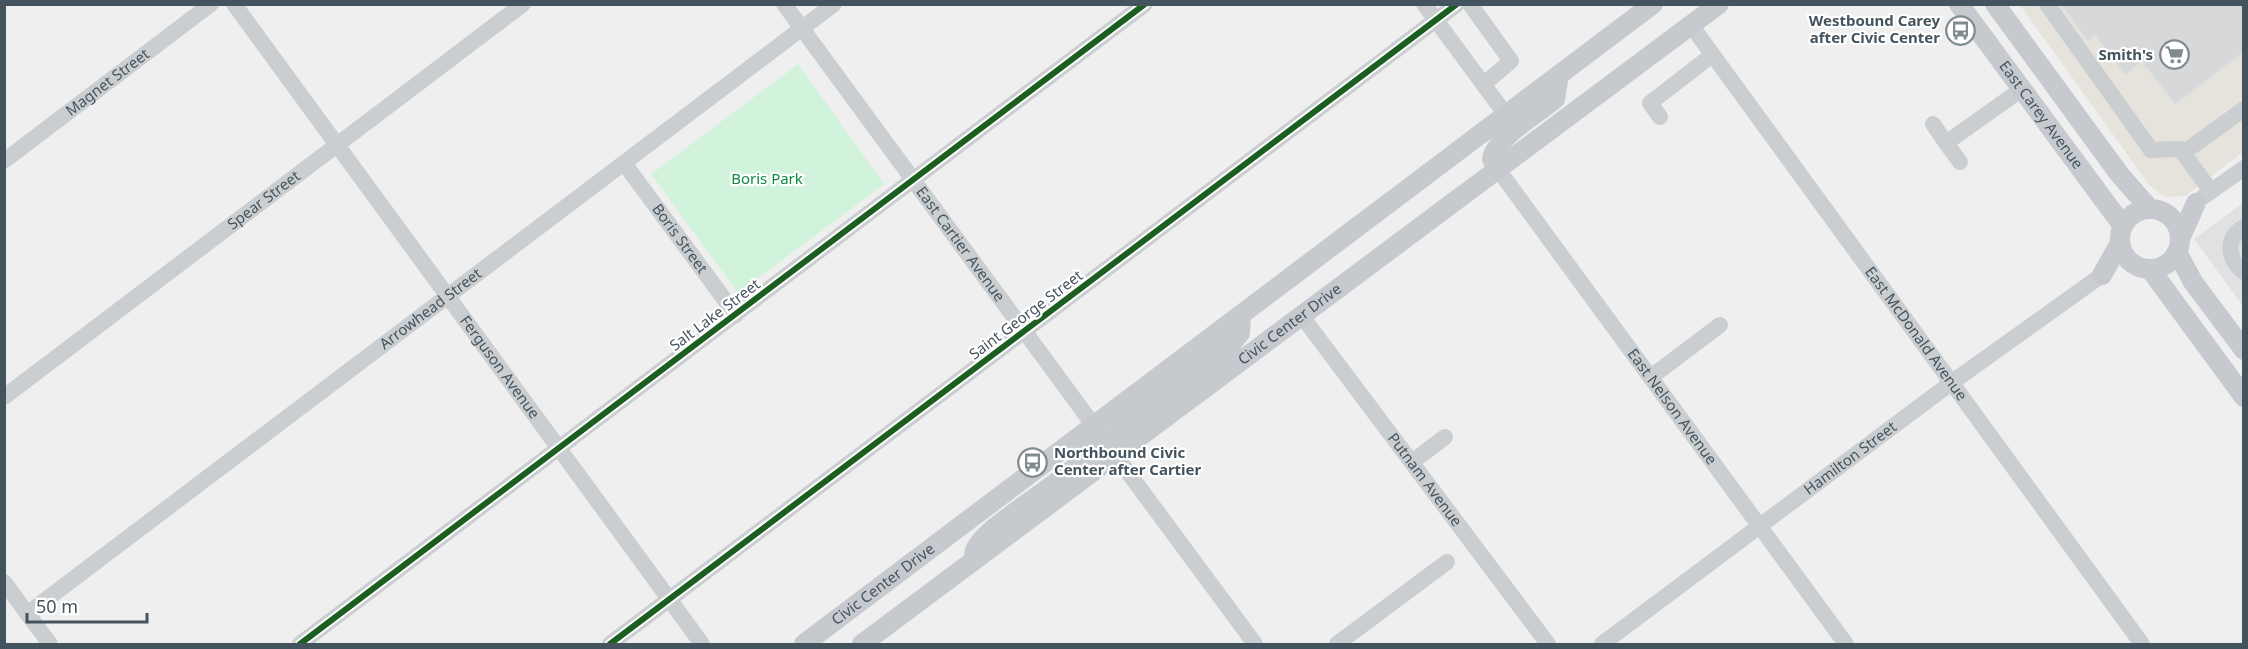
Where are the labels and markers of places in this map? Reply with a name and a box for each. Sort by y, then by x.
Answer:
place label: Westbound Carey after Civic Center [1809,10,1940,47]
bus stop icon: Westbound Carey after Civic Center [1945,14,1977,46]
supermarket icon: Smith's [2158,39,2190,71]
place label: Smith's [2098,44,2153,64]
place label: Northbound Civic Center after Cartier [1054,442,1202,479]
bus stop icon: Northbound Civic Center after Cartier [1017,446,1049,478]

